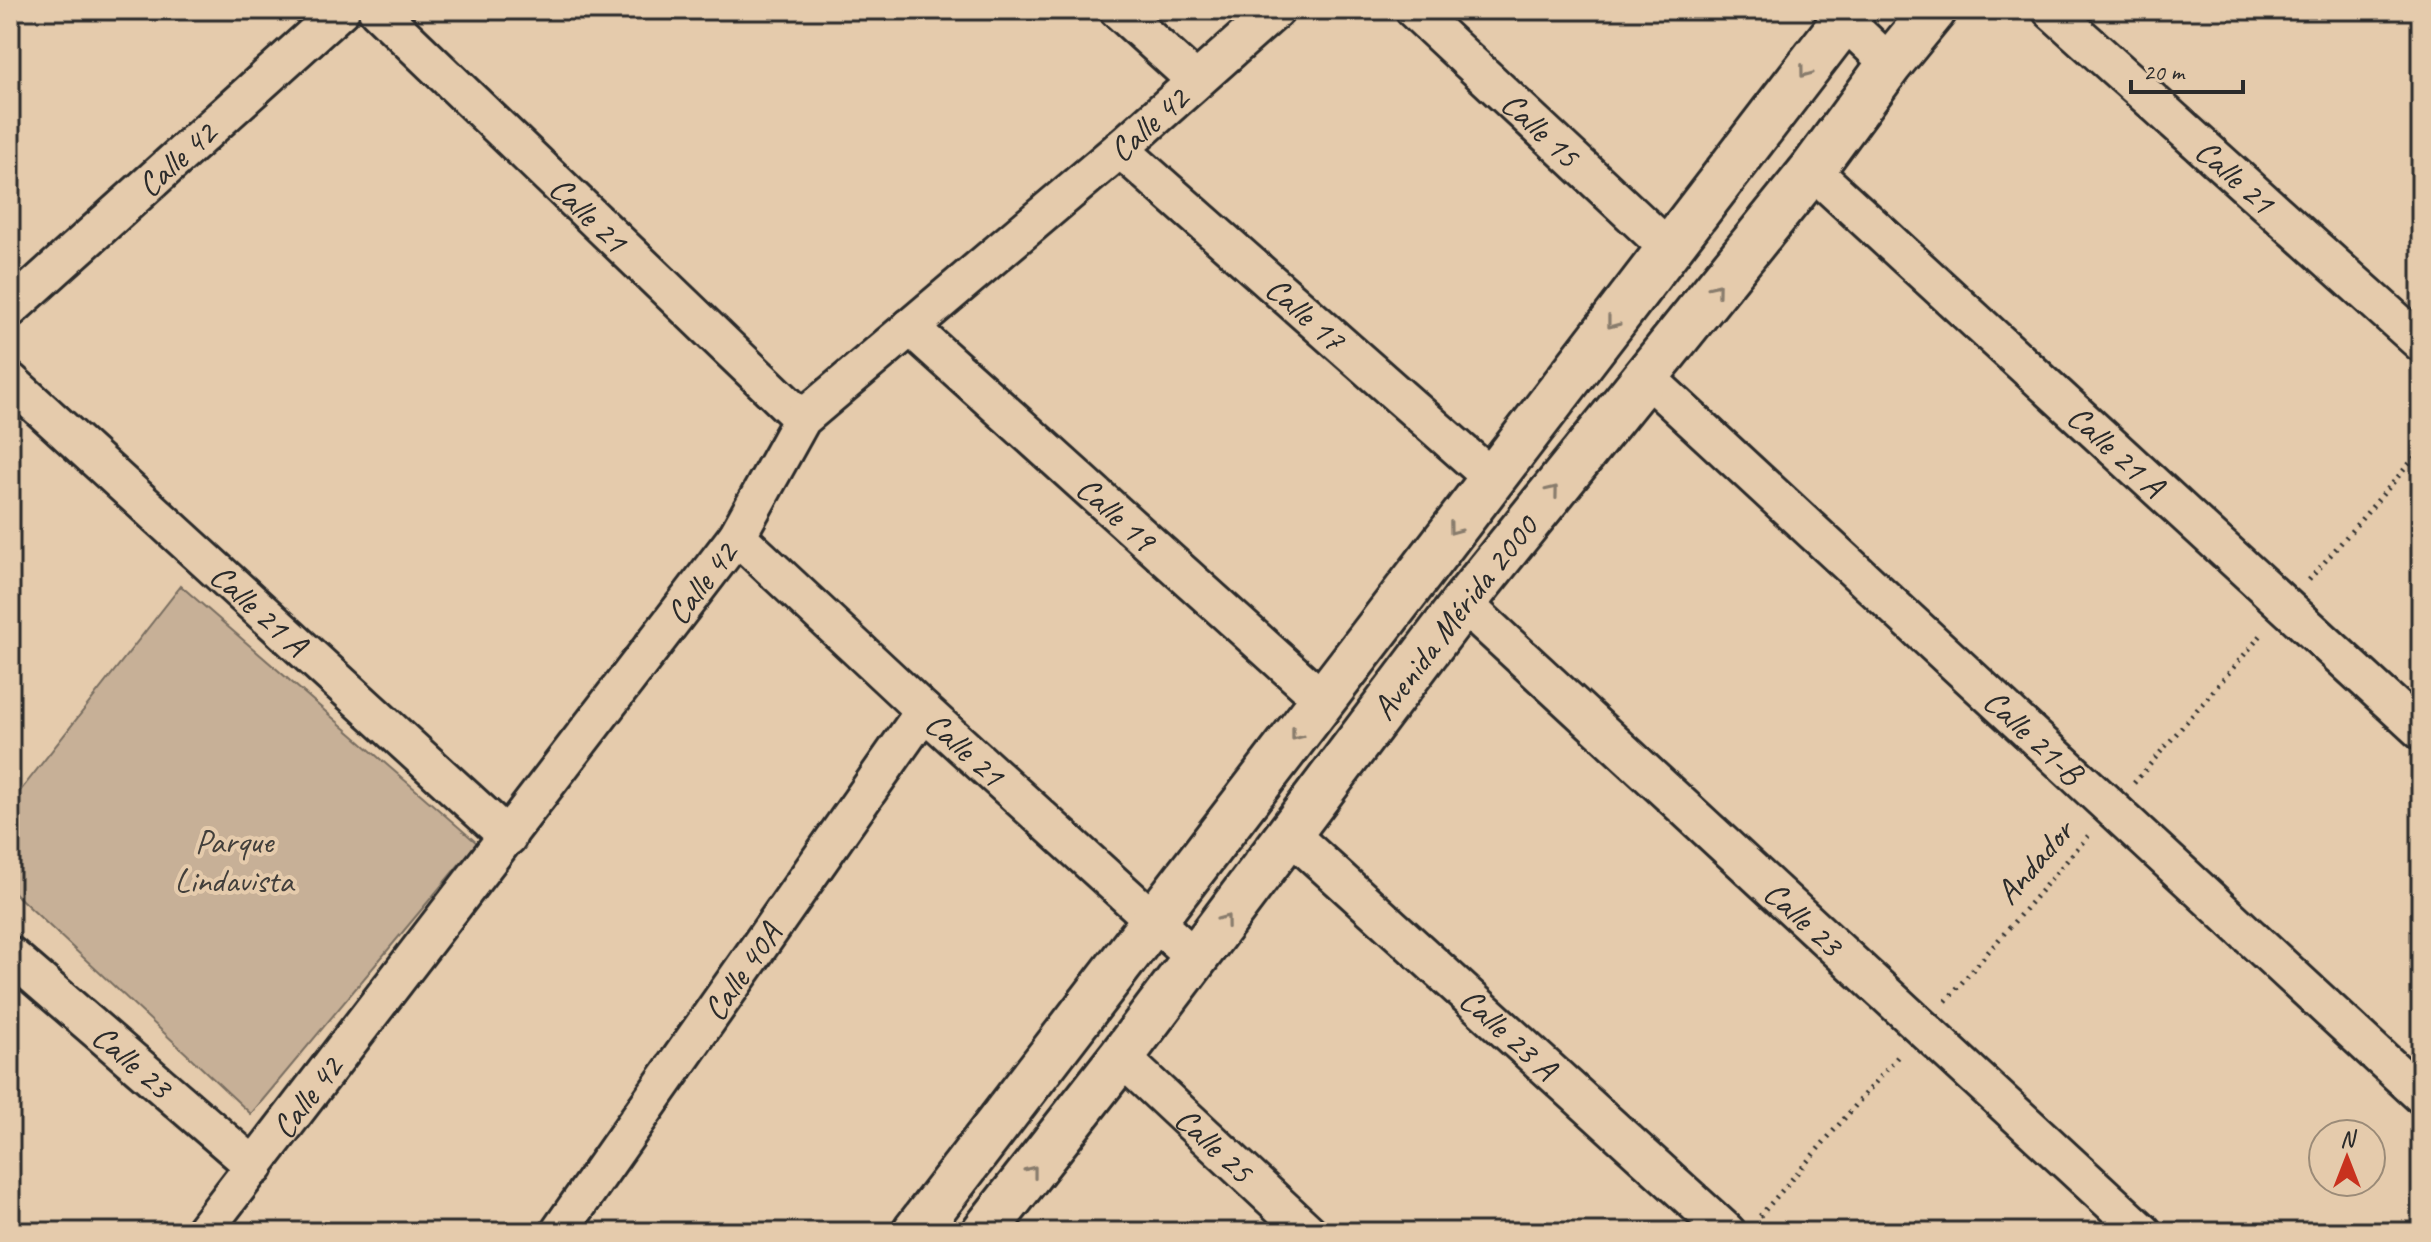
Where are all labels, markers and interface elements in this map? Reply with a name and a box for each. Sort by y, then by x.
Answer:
scale bar [2131,44,2243,94]
text: 20 m [2143,57,2186,87]
one-way arrow [1800,63,1814,78]
street label: Calle 42 [1100,75,1199,171]
street label: Calle 15 [1493,82,1591,177]
street label: Calle 42 [128,110,227,206]
street label: Calle 21 [2187,129,2285,224]
street label: Calle 21 [541,166,638,263]
street label: Calle 17 [1257,267,1356,361]
one-way arrow [1706,284,1721,298]
one-way arrow [1608,314,1622,329]
street label: Calle 21 A [2059,395,2176,507]
street label: Calle 19 [1068,466,1167,562]
one-way arrow [1543,486,1558,500]
street label: Avenida Mérida 2000 [1361,504,1549,728]
one-way arrow [1450,520,1464,535]
street label: Calle 42 [656,531,748,633]
street label: Calle 21 A [201,554,319,666]
street label: Calle 21-B [1975,679,2095,795]
street label: Calle 21 [917,702,1015,797]
one-way arrow [1292,726,1306,741]
street label: Andador [1986,808,2085,913]
park label: Parque Lindavista [175,820,296,902]
street label: Calle 23 [1755,871,1854,967]
street label: Calle 40A [692,913,792,1029]
one-way arrow [1215,914,1229,929]
street label: Calle 23 A [1451,978,1568,1090]
street label: Calle 23 [84,1015,184,1109]
street label: Calle 42 [261,1045,353,1147]
street label: Calle 25 [1166,1097,1264,1193]
north arrow [2307,1118,2387,1198]
text: N [2340,1125,2357,1153]
one-way arrow [1023,1165,1037,1179]

